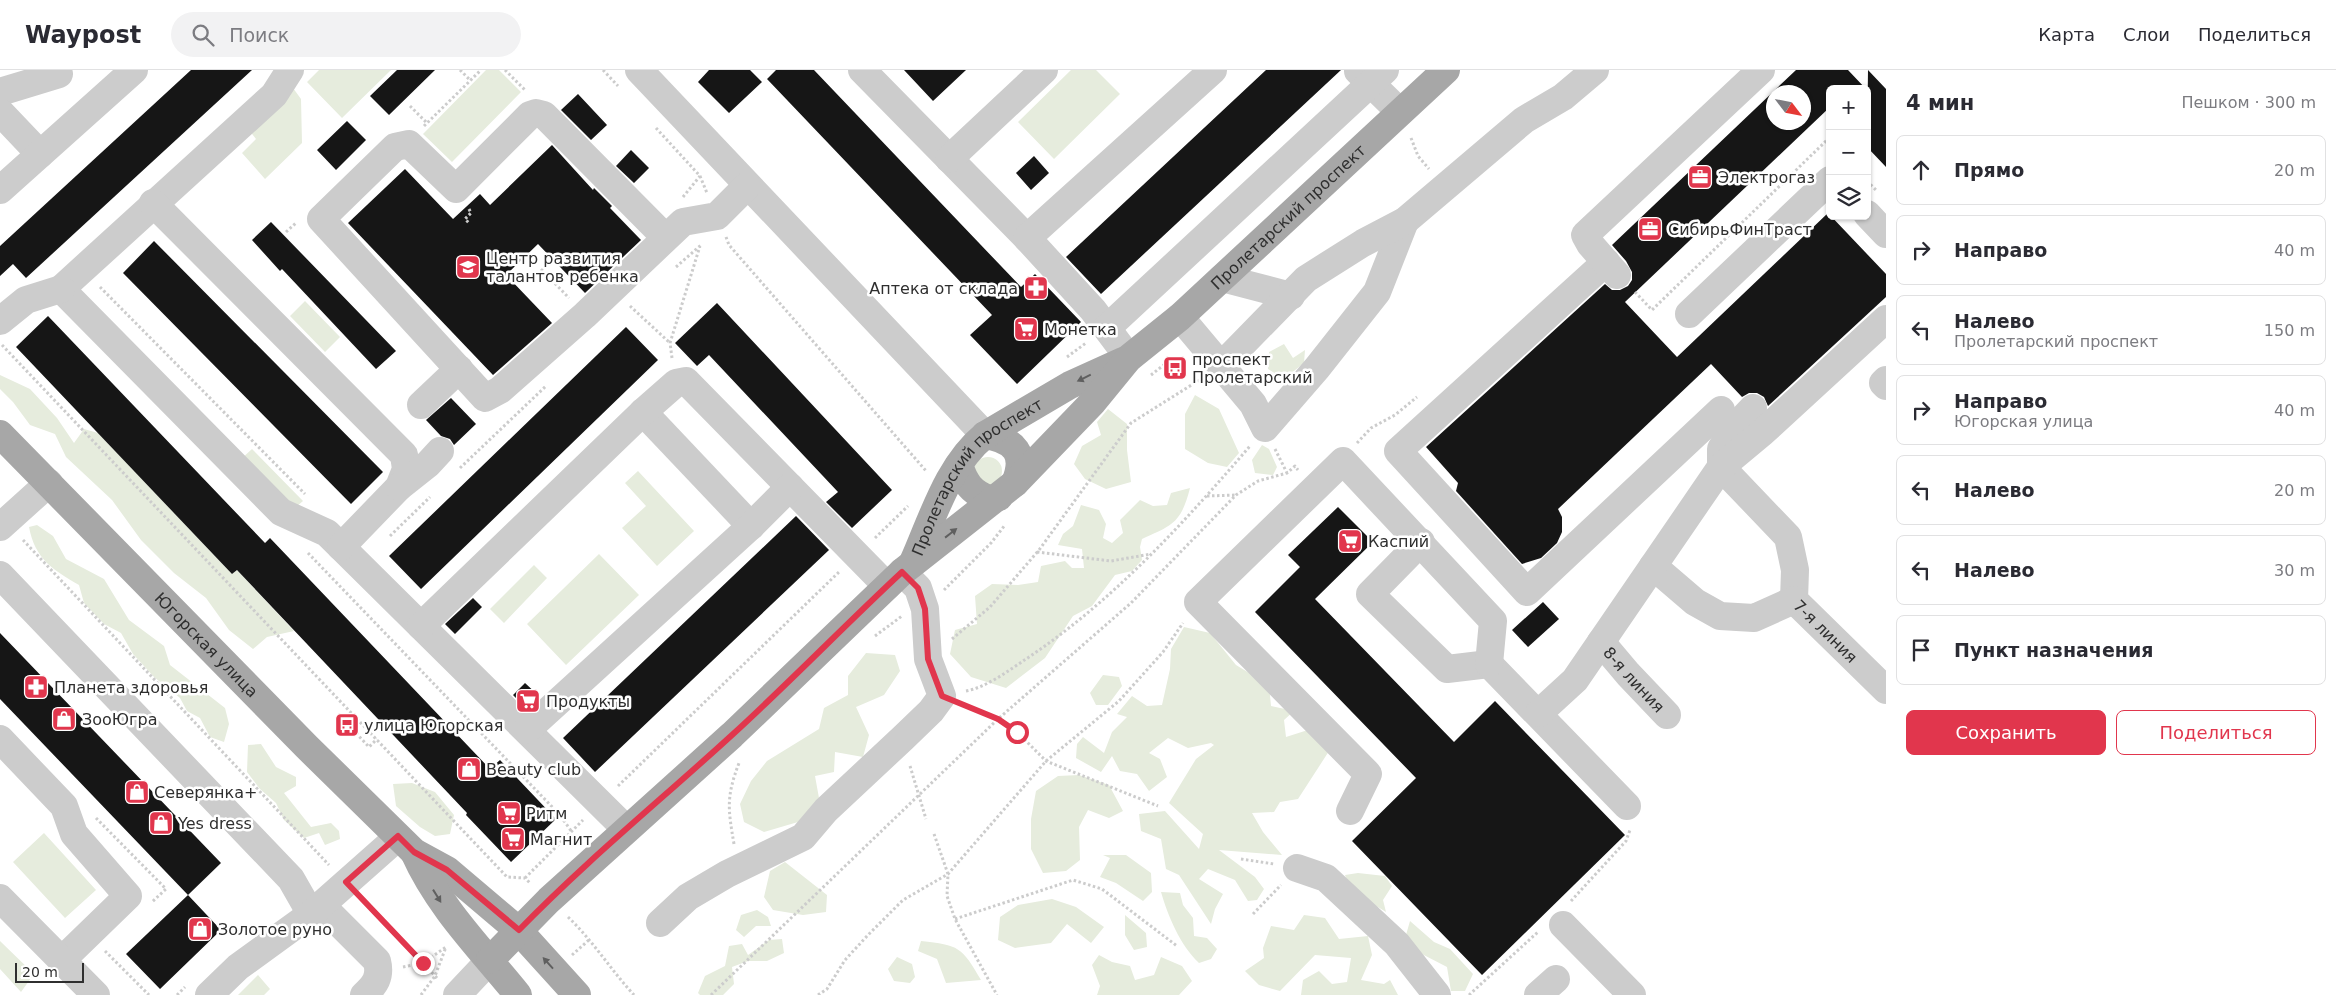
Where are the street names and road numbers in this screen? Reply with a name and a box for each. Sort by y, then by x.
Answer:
street label: Пролетарский проспект [1207,140,1369,293]
street label: Пролетарский проспект [908,394,1046,558]
street label: Югорская улица [151,588,262,701]
street label: 7-я линия [1790,596,1862,666]
street label: 8-я линия [1600,643,1669,716]

